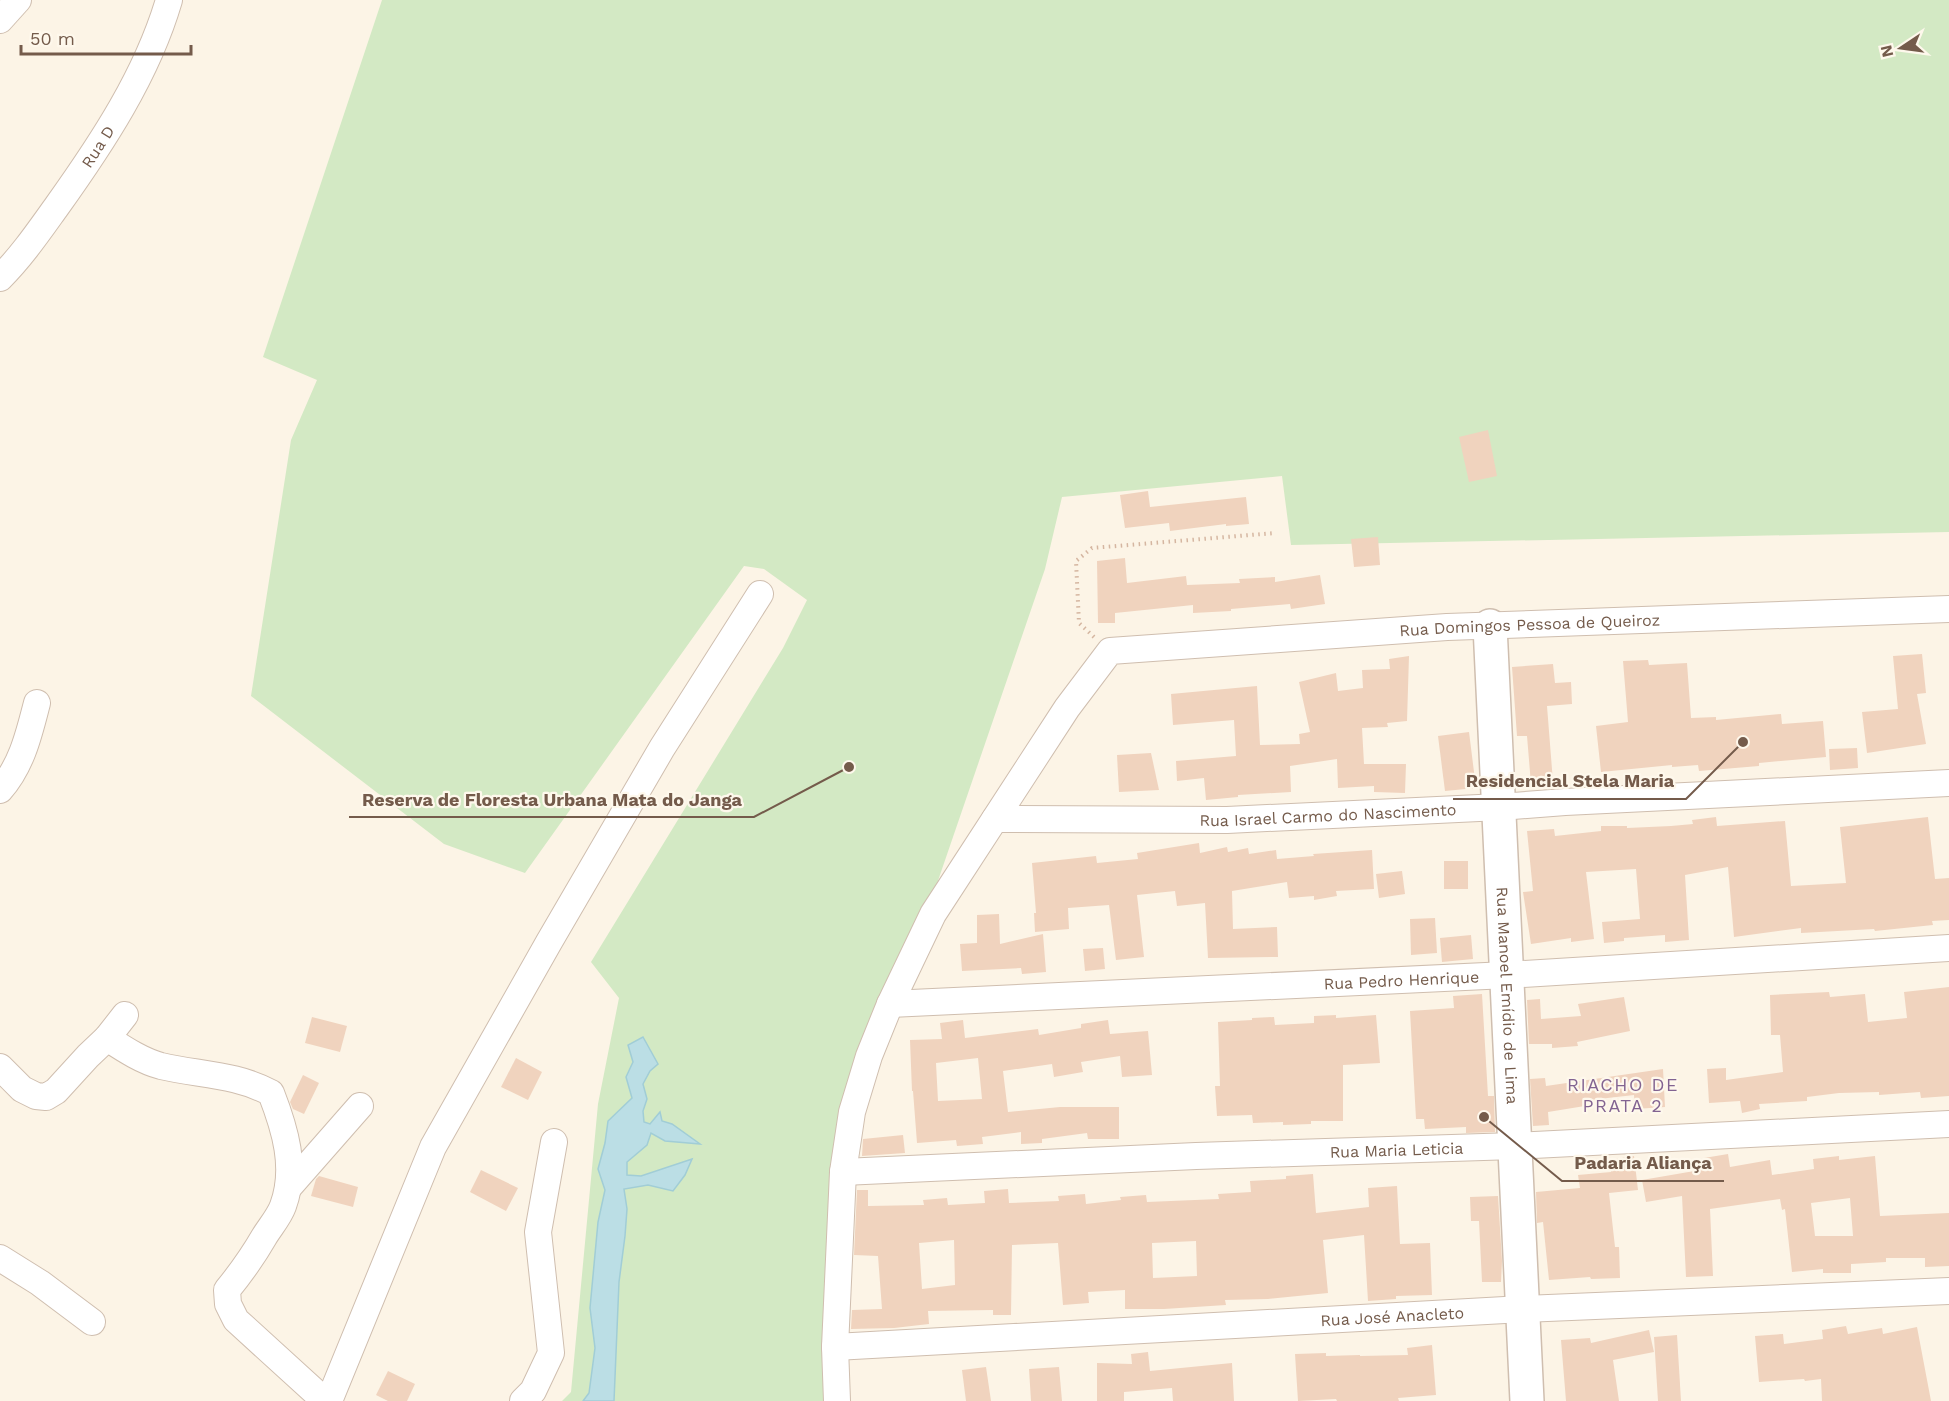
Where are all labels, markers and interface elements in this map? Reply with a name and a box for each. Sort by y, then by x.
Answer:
scale bar [21,18,190,56]
north arrow [1871,18,1931,78]
text: 50 m [30,28,75,49]
text: N [1876,43,1897,59]
street label: Rua D [78,122,119,171]
street label: Rua Domingos Pessoa de Queiroz [1399,610,1661,640]
callout: Residencial Stela Maria [1453,763,1686,799]
text: Residencial Stela Maria [1466,770,1675,791]
callout: Reserva de Floresta Urbana Mata do Janga [349,781,754,817]
text: Reserva de Floresta Urbana Mata do Janga [362,789,742,810]
street label: Rua Israel Carmo do Nascimento [1199,800,1457,830]
street label: Rua Manoel Emídio de Lima [1492,886,1522,1105]
street label: Rua Pedro Henrique [1323,967,1480,994]
district label: RIACHO DE PRATA 2 [1567,1074,1679,1116]
street label: Rua Maria Leticia [1329,1139,1464,1162]
callout: Padaria Aliança [1562,1145,1724,1181]
text: Padaria Aliança [1574,1152,1712,1173]
street label: Rua José Anacleto [1320,1303,1465,1330]

